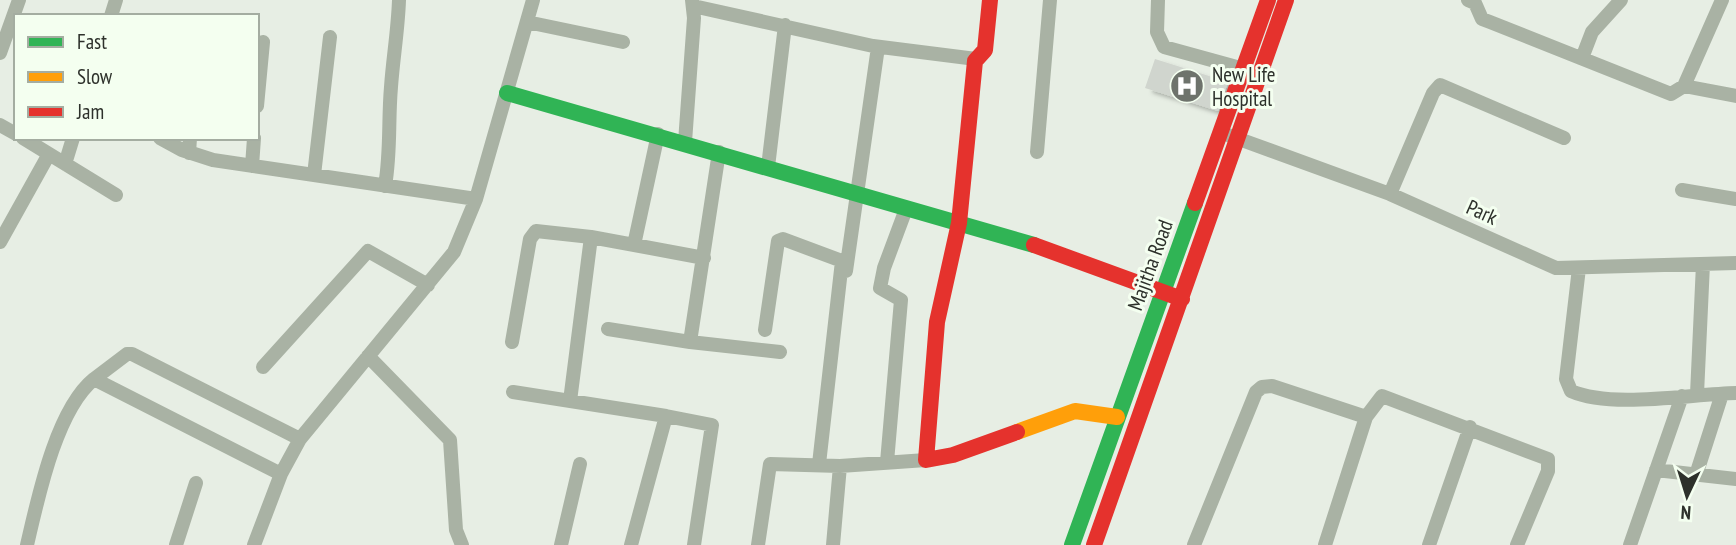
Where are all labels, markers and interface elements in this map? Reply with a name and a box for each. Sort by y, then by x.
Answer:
legend [14,14,259,140]
text: Fast [77,28,107,55]
place label: New Life Hospital [1212,61,1275,112]
text: Slow [77,63,113,90]
hospital icon: New Life Hospital [1168,67,1206,105]
text: Jam [76,98,104,125]
street label: Park [1462,193,1502,231]
street label: Majitha Road [1121,216,1179,314]
north arrow [1652,461,1722,531]
text: N [1680,501,1692,525]

